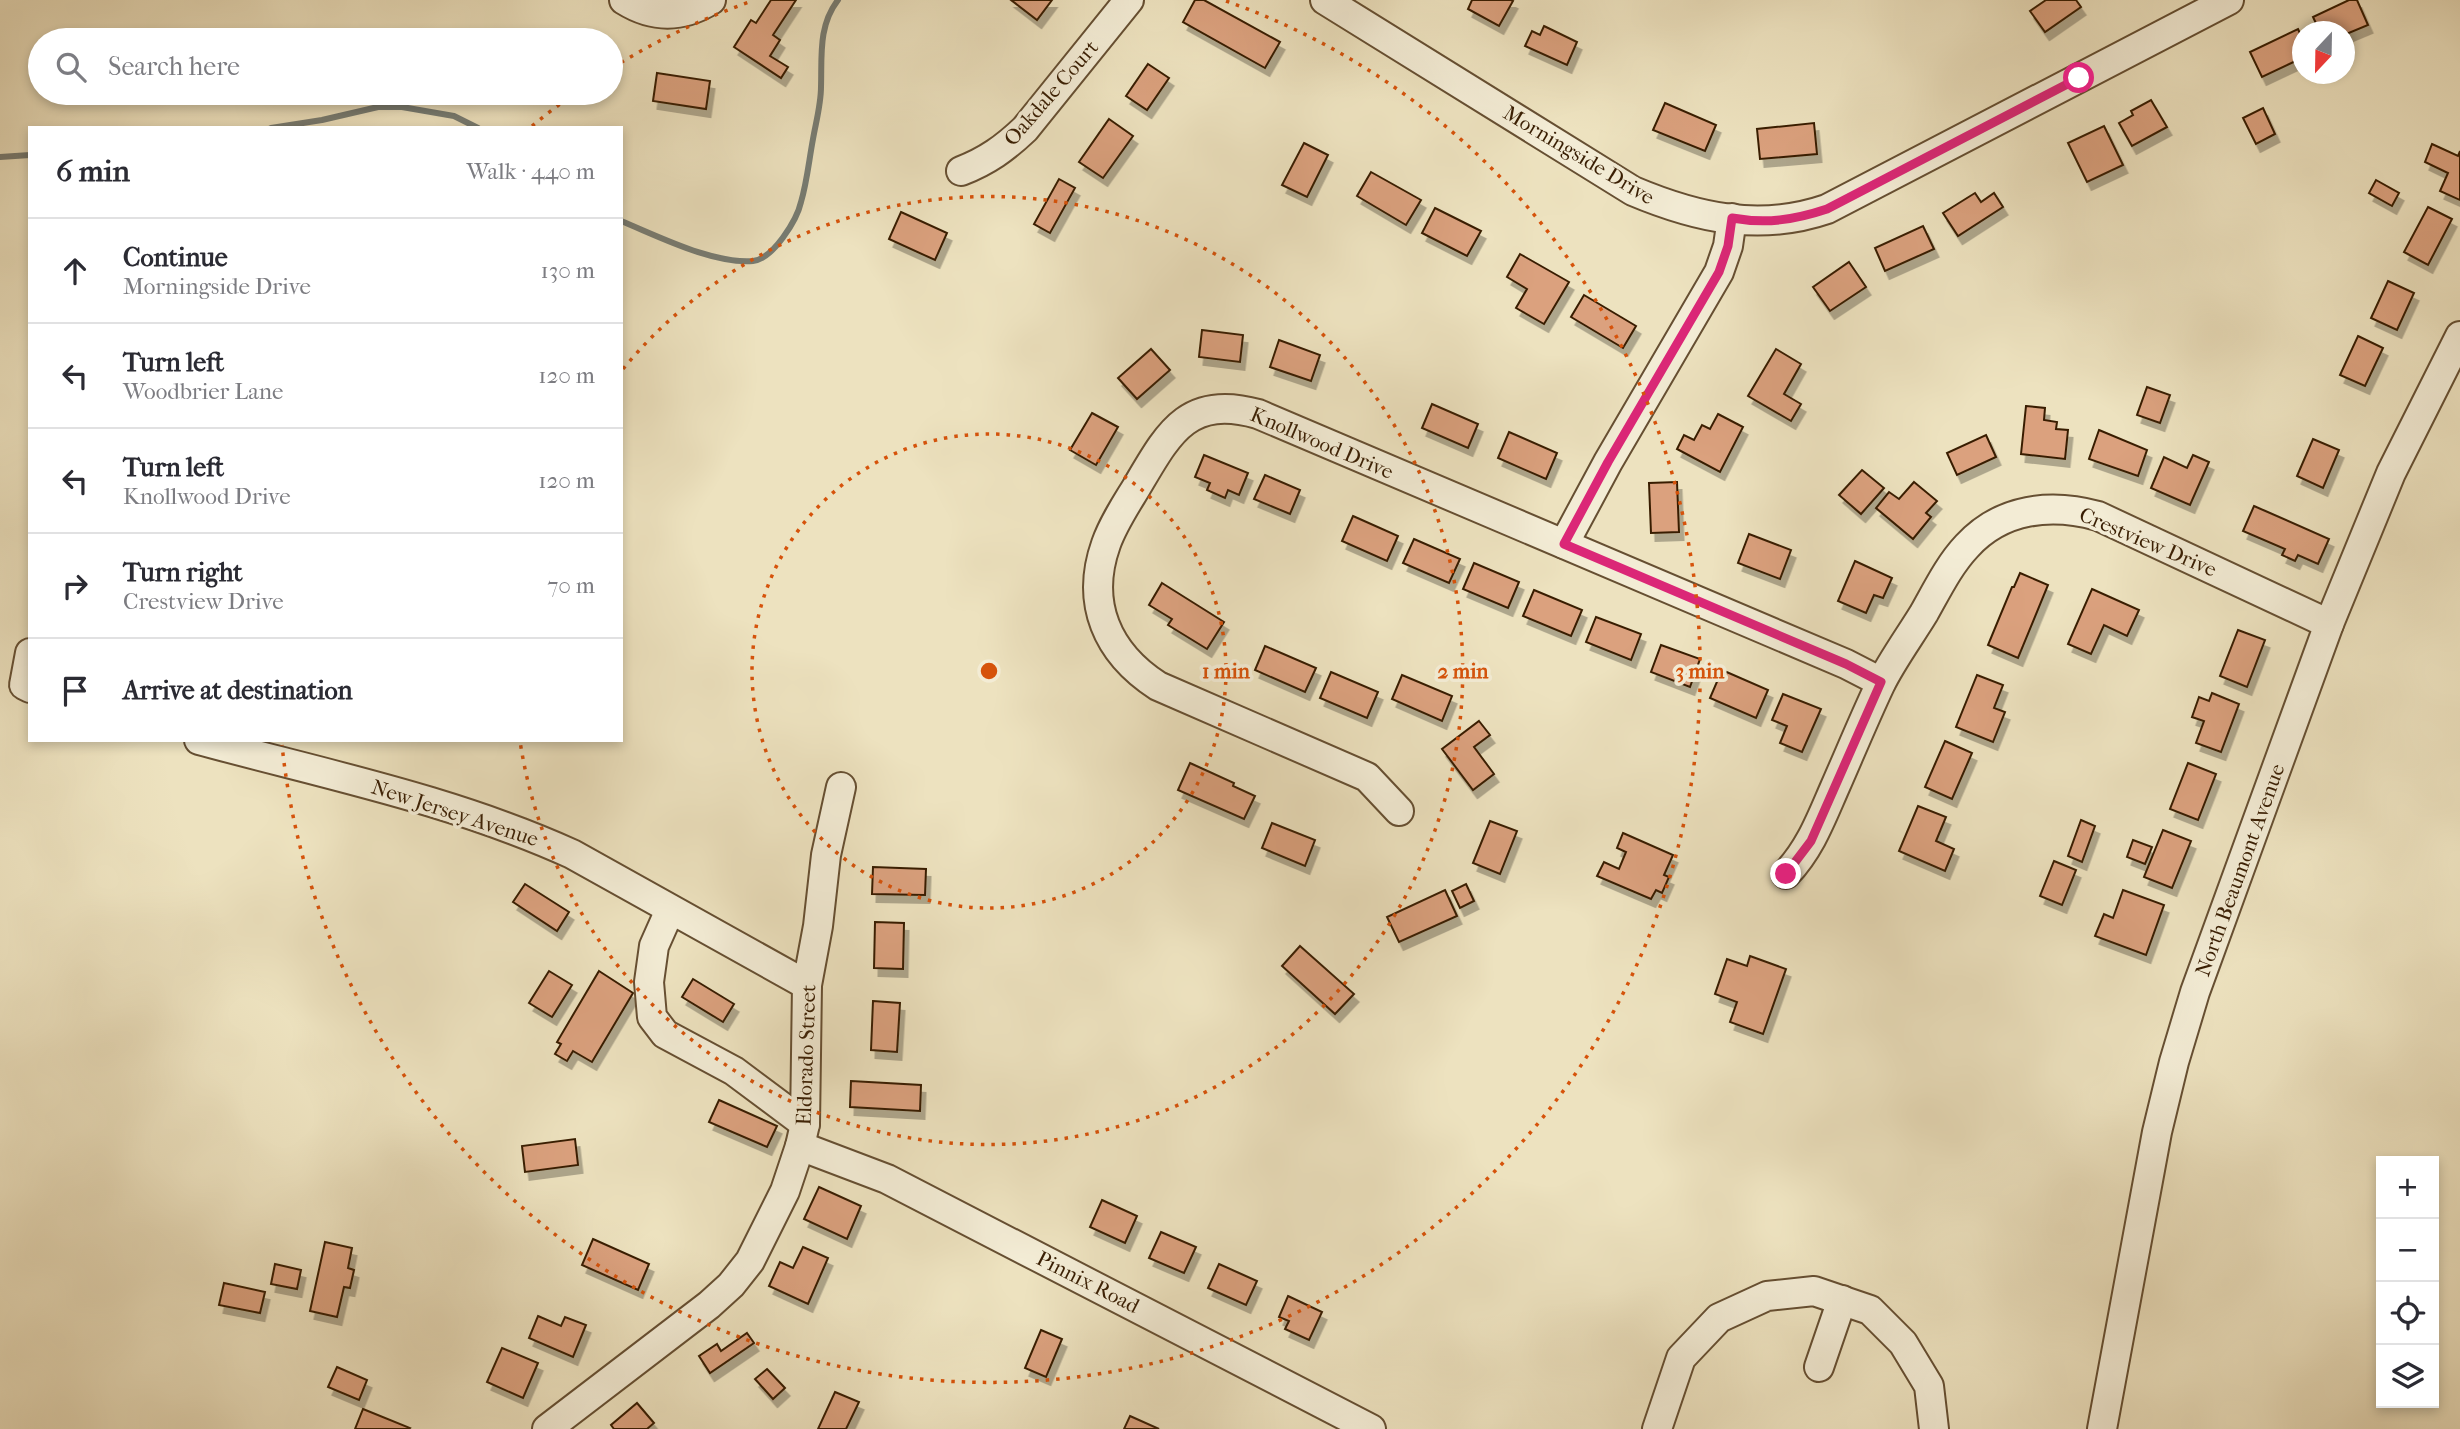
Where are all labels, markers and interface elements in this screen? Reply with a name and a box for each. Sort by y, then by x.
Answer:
north arrow [2292,21,2355,84]
search box [28,28,623,105]
street label: Oakdale Court [999,35,1104,151]
icon: search [52,48,90,86]
text: Search here [108,51,240,82]
route start [2063,62,2094,93]
street label: Morningside Drive [1499,101,1659,209]
text: 6 min [56,154,130,189]
text: Walk · 440 m [467,158,595,185]
text: Continue [123,242,228,273]
icon: ahead [56,252,94,290]
text: 130 m [541,257,595,284]
text: Morningside Drive [123,273,311,300]
text: Turn left [123,347,224,378]
icon: left [56,357,94,395]
text: 120 m [538,362,595,389]
text: Woodbrier Lane [123,378,283,405]
street label: Knollwood Drive [1247,402,1397,484]
text: Turn left [123,452,224,483]
icon: left [56,462,94,500]
text: 120 m [538,467,595,494]
text: Knollwood Drive [123,483,291,510]
street label: Crestview Drive [2076,502,2220,582]
text: Turn right [123,557,243,588]
icon: right [56,567,94,605]
text: 70 m [547,572,595,599]
text: Crestview Drive [123,588,284,615]
centre of rings [977,659,1001,683]
text: 1 min [1202,659,1251,683]
text: 2 min [1437,659,1489,683]
text: 3 min [1676,659,1725,683]
icon: arrive [56,672,94,710]
text: Arrive at destination [123,675,353,706]
street label: North Beaumont Avenue [2190,761,2290,979]
street label: New Jersey Avenue [369,775,541,851]
route end [1770,858,1801,889]
street label: Eldorado Street [792,984,820,1126]
map controls [2376,1156,2439,1408]
button: + [2376,1156,2439,1219]
button: − [2376,1219,2439,1282]
street label: Pinnix Road [1033,1246,1144,1318]
button: locate [2376,1282,2439,1345]
button: layers [2376,1345,2439,1408]

